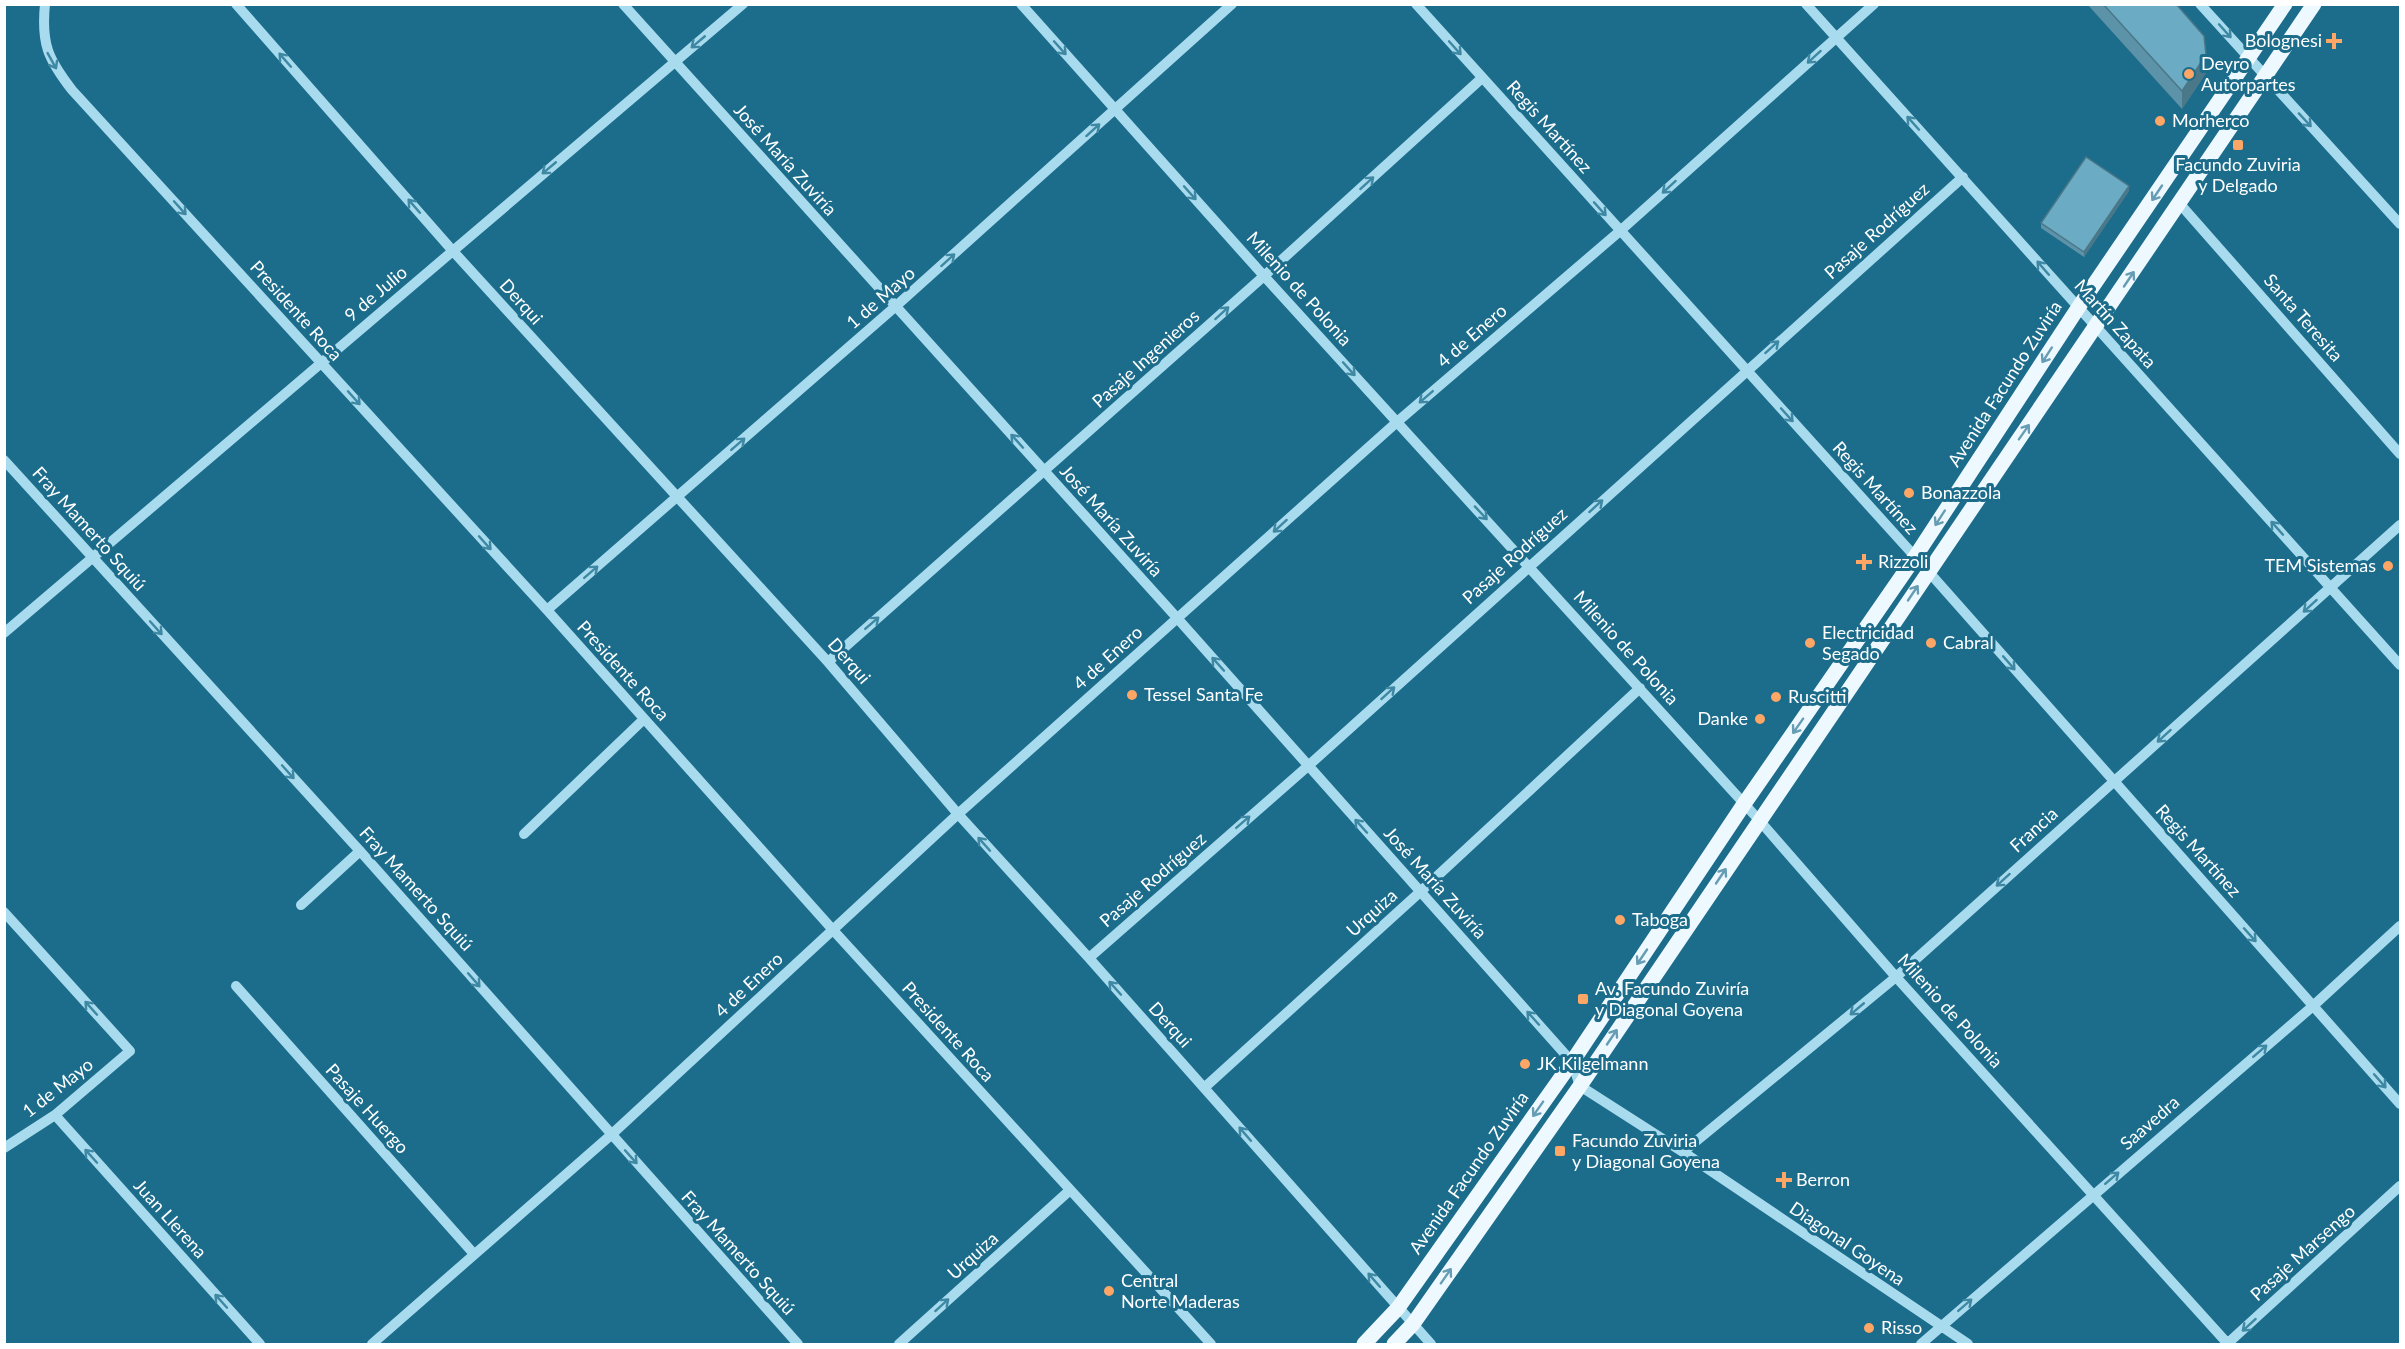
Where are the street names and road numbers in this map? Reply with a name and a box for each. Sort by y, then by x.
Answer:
street label: Regis Martínez [1502,76,1597,177]
street label: José María Zuviría [730,99,842,220]
street label: Pasaje Rodríguez [1819,177,1933,283]
street label: Milenio de Polonia [1243,227,1357,350]
street label: Presidente Roca [246,256,347,365]
street label: 9 de Julio [340,261,411,326]
street label: 1 de Mayo [842,262,919,333]
street label: Santa Teresita [2260,269,2348,366]
street label: Derqui [496,274,548,329]
street label: Martín Zapata [2070,274,2161,372]
street label: Avenida Facundo Zuviría [1942,296,2066,471]
street label: 4 de Enero [1432,299,1511,372]
street label: Pasaje Ingenieros [1087,304,1204,412]
street label: Regis Martínez [1828,437,1923,538]
street label: José María Zuviría [1056,460,1168,581]
street label: Fray Mamerto Squiú [28,462,151,595]
street label: Pasaje Rodríguez [1457,502,1571,608]
street label: Milenio de Polonia [1570,586,1684,709]
street label: Presidente Roca [573,616,674,725]
street label: 4 de Enero [1068,621,1146,694]
street label: Derqui [824,633,876,688]
street label: Regis Martínez [2151,800,2246,901]
street label: Francia [2005,802,2062,856]
street label: Fray Mamerto Squiú [355,822,478,955]
street label: José María Zuviría [1380,822,1492,943]
street label: Pasaje Rodríguez [1095,827,1210,931]
street label: Urquiza [1341,884,1401,941]
street label: 4 de Enero [710,947,787,1021]
street label: Milenio de Polonia [1894,949,2008,1072]
street label: Presidente Roca [898,977,999,1086]
street label: Derqui [1145,997,1197,1052]
street label: 1 de Mayo [18,1053,97,1122]
street label: Pasaje Huergo [322,1059,414,1158]
street label: Avenida Facundo Zuviría [1404,1087,1533,1258]
street label: Saavedra [2115,1091,2183,1154]
street label: Juan Llerena [130,1174,212,1262]
street label: Fray Mamerto Squiú [677,1186,800,1319]
street label: Diagonal Goyena [1786,1196,1909,1290]
street label: Pasaje Marsengo [2245,1199,2359,1305]
street label: Urquiza [942,1227,1002,1284]

